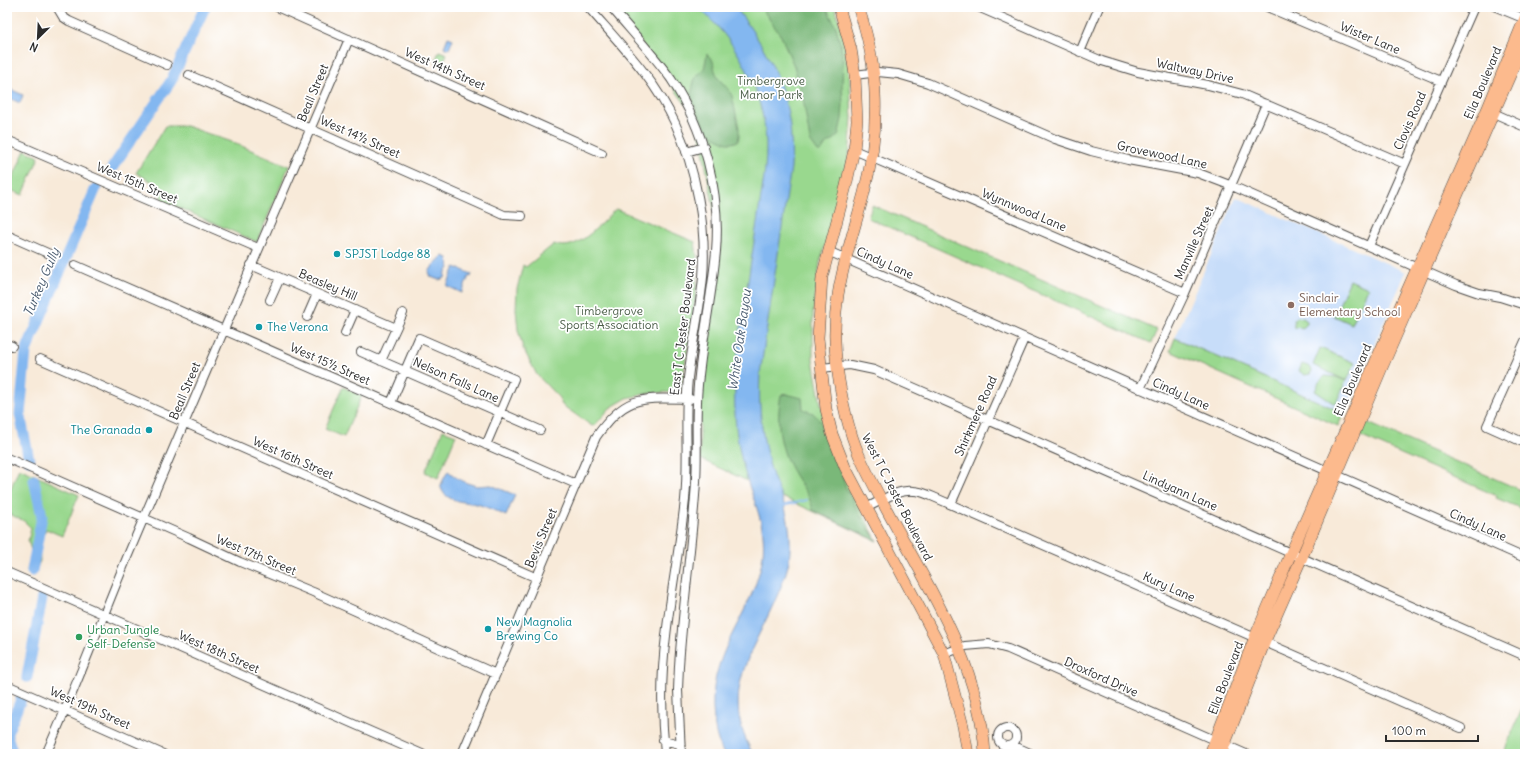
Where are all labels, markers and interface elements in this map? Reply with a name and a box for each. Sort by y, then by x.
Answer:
north arrow [18,18,58,58]
street label: Wister Lane [1338,18,1403,57]
text: N [28,39,40,55]
street label: West 14th Street [402,44,488,93]
street label: Ella Boulevard [1461,44,1505,121]
street label: Waltway Drive [1155,55,1235,86]
street label: Beall Street [294,62,331,124]
park label: Timbergrove Manor Park [737,73,805,102]
street label: Clovis Road [1390,89,1429,152]
street label: West 14½ Street [318,112,403,161]
street label: Grovewood Lane [1116,138,1209,171]
street label: West 15th Street [94,159,180,206]
street label: Wynnwood Lane [979,185,1069,234]
street label: Manville Street [1171,204,1216,282]
street label: Cindy Lane [854,243,916,282]
water label: Turkey Gully [19,244,64,319]
place label: SPJST Lodge 88 [345,246,431,261]
marker: SPJST Lodge 88 [332,249,342,259]
street label: East T C Jester Boulevard [667,258,698,396]
street label: Beasley Hill [297,265,360,304]
water label: White Oak Bayou [724,287,755,392]
place label: Sinclair Elementary School [1299,290,1400,319]
marker: Sinclair Elementary School [1286,300,1296,310]
park label: Timbergrove Sports Association [560,303,659,332]
place label: The Verona [267,319,329,334]
marker: The Verona [254,322,264,332]
street label: West 15½ Street [288,339,373,388]
street label: Ella Boulevard [1331,341,1375,418]
street label: Nelson Falls Lane [411,354,502,405]
street label: Beall Street [166,360,203,422]
street label: Shirkmere Road [951,373,1000,458]
street label: Cindy Lane [1150,374,1212,413]
place label: The Granada [71,422,141,437]
marker: The Granada [144,425,154,435]
street label: West T C Jester Boulevard [859,431,936,563]
street label: West 16th Street [250,433,336,482]
street label: Lindyann Lane [1140,467,1220,514]
street label: Cindy Lane [1447,505,1509,544]
street label: Bevis Street [521,506,560,570]
street label: West 17th Street [214,531,299,578]
street label: Kury Lane [1141,568,1198,605]
place label: New Magnolia Brewing Co [496,614,572,643]
place label: Urban Jungle Self-Defense [87,622,159,651]
marker: New Magnolia Brewing Co [483,624,493,634]
street label: West 18th Street [176,627,262,676]
marker: Urban Jungle Self-Defense [74,632,84,642]
street label: Ella Boulevard [1205,639,1246,717]
street label: Droxford Drive [1062,654,1141,700]
street label: West 19th Street [47,683,133,732]
scale bar [1386,717,1478,743]
text: 100 m [1392,723,1426,738]

